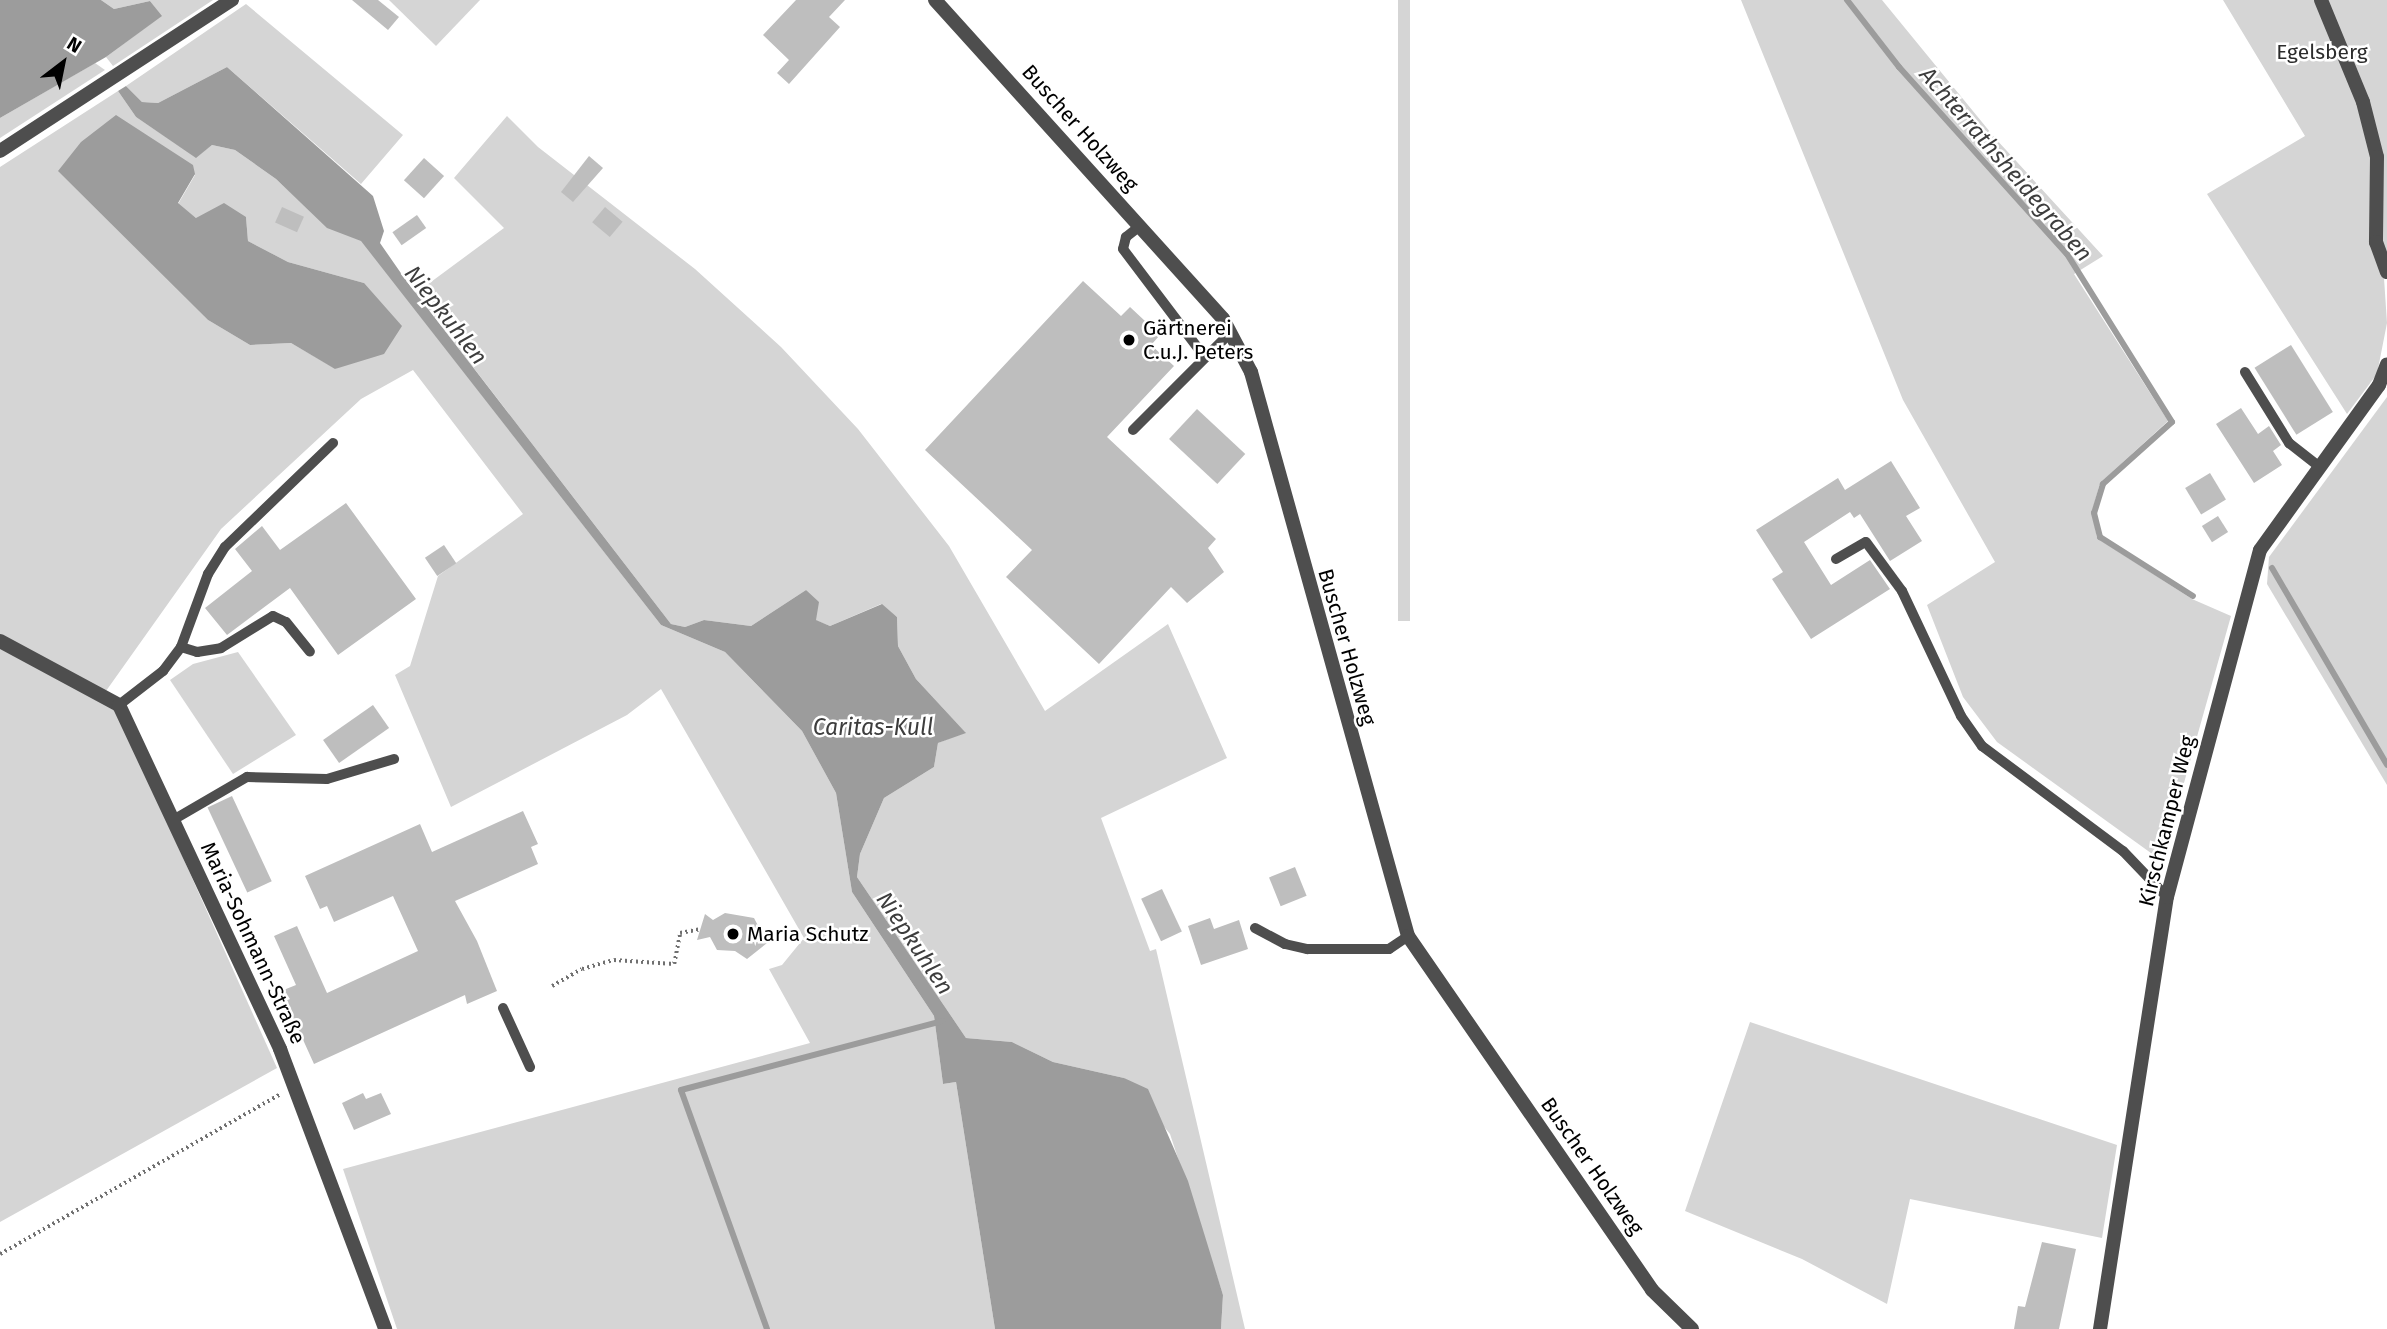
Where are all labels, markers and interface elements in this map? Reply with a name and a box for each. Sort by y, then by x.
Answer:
north arrow [28,28,98,98]
text: N [63,32,86,58]
park label: Egelsberg [2276,39,2368,65]
street label: Buscher Holzweg [1017,59,1143,197]
water label: Achterrathsheidegraben [1914,61,2098,267]
water label: Niepkuhlen [399,260,493,370]
place label: Gärtnerei C.u.J. Peters [1143,315,1253,365]
marker: Gärtnerei C.u.J. Peters [1121,332,1137,348]
street label: Buscher Holzweg [1313,566,1381,728]
water label: Caritas-Kull [813,713,933,741]
street label: Kirschkamper Weg [2134,733,2200,909]
street label: Maria-Sohmann-Straße [195,838,311,1048]
water label: Niepkuhlen [871,886,959,1000]
place label: Maria Schutz [747,921,869,947]
marker: Maria Schutz [725,926,741,942]
street label: Buscher Holzweg [1535,1093,1649,1239]

